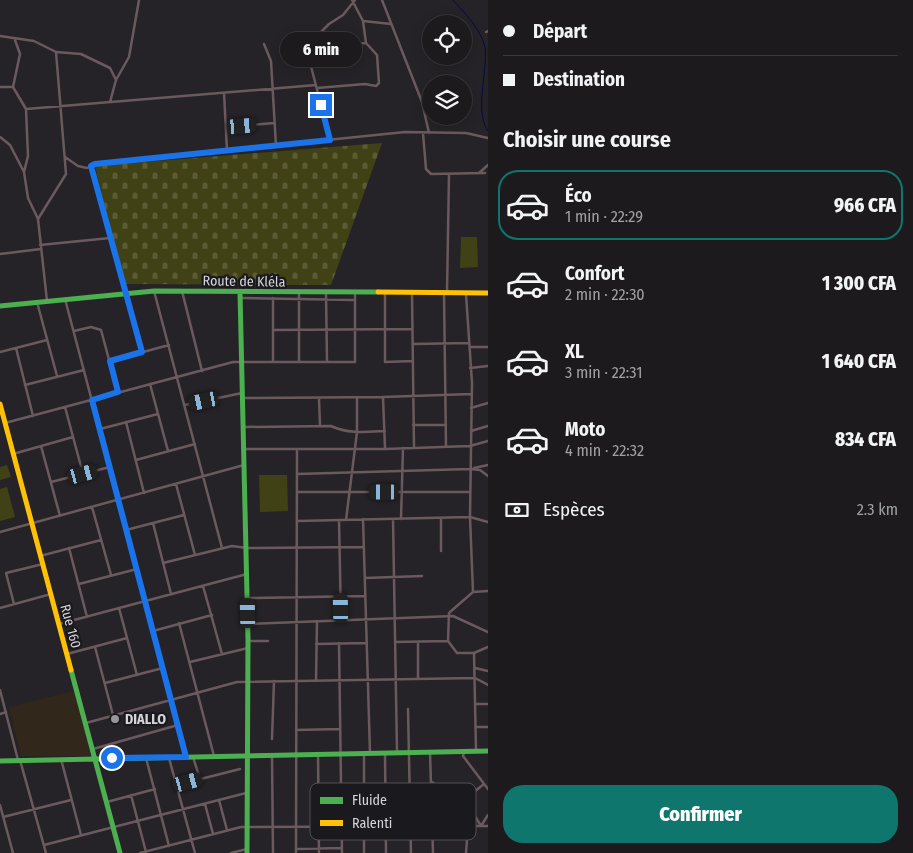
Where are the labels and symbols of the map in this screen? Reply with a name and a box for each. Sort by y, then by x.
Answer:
callout: 6 min [280,32,362,68]
route end [310,94,332,116]
car [226,117,257,135]
street label: Route de Kléla [202,272,286,291]
car [187,391,220,411]
car [66,463,99,485]
car [369,485,399,500]
car [333,593,348,623]
car [240,598,255,628]
street label: Rue 160 [57,602,85,650]
place label: DIALLO [125,711,166,728]
marker: DIALLO [109,713,121,725]
route start [101,747,123,769]
car [171,771,204,793]
legend [310,783,476,840]
text: Fluide [352,792,387,809]
text: Ralenti [352,815,392,832]

